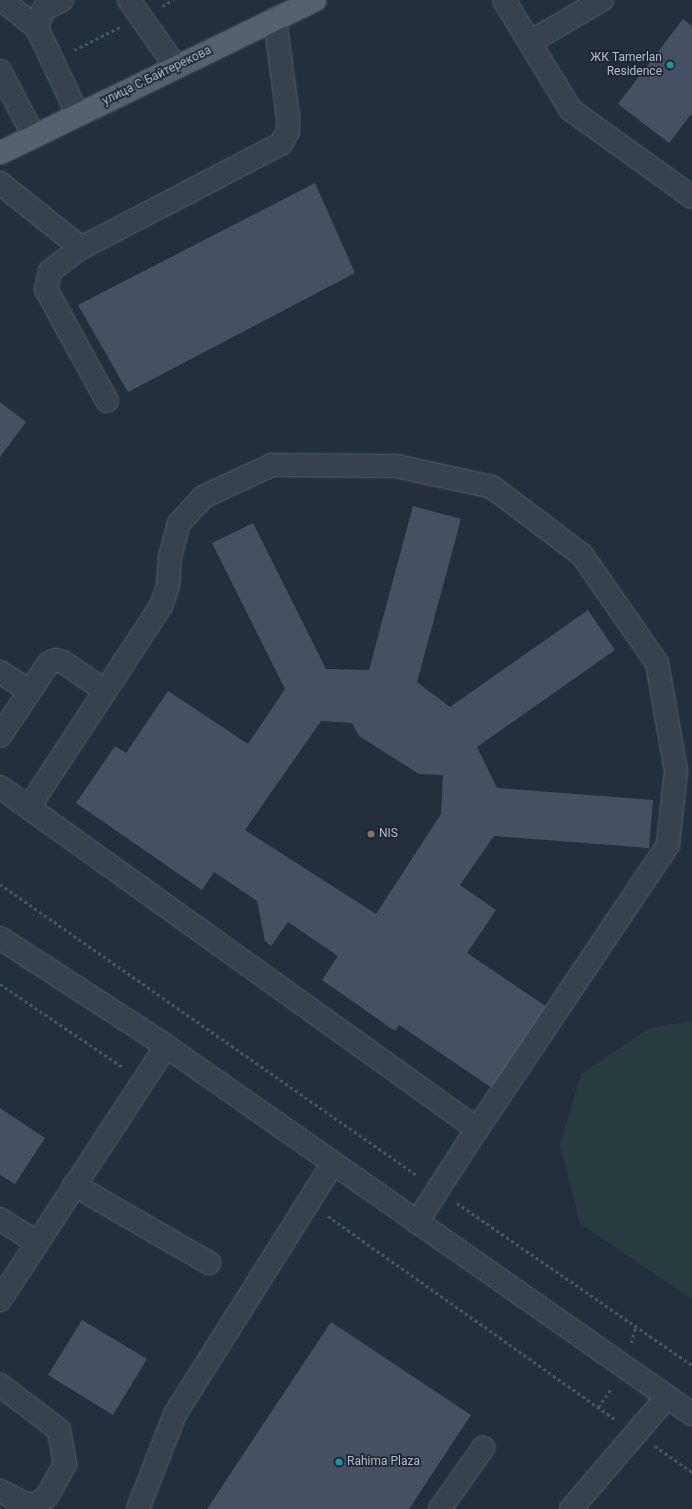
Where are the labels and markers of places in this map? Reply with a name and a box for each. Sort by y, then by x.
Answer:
place label: ЖК Tamerlan Residence [590,51,662,79]
marker: ЖК Tamerlan Residence [665,60,675,70]
place label: NIS [379,827,398,841]
marker: NIS [366,829,376,839]
place label: Rahima Plaza [347,1455,420,1469]
marker: Rahima Plaza [334,1457,344,1467]

